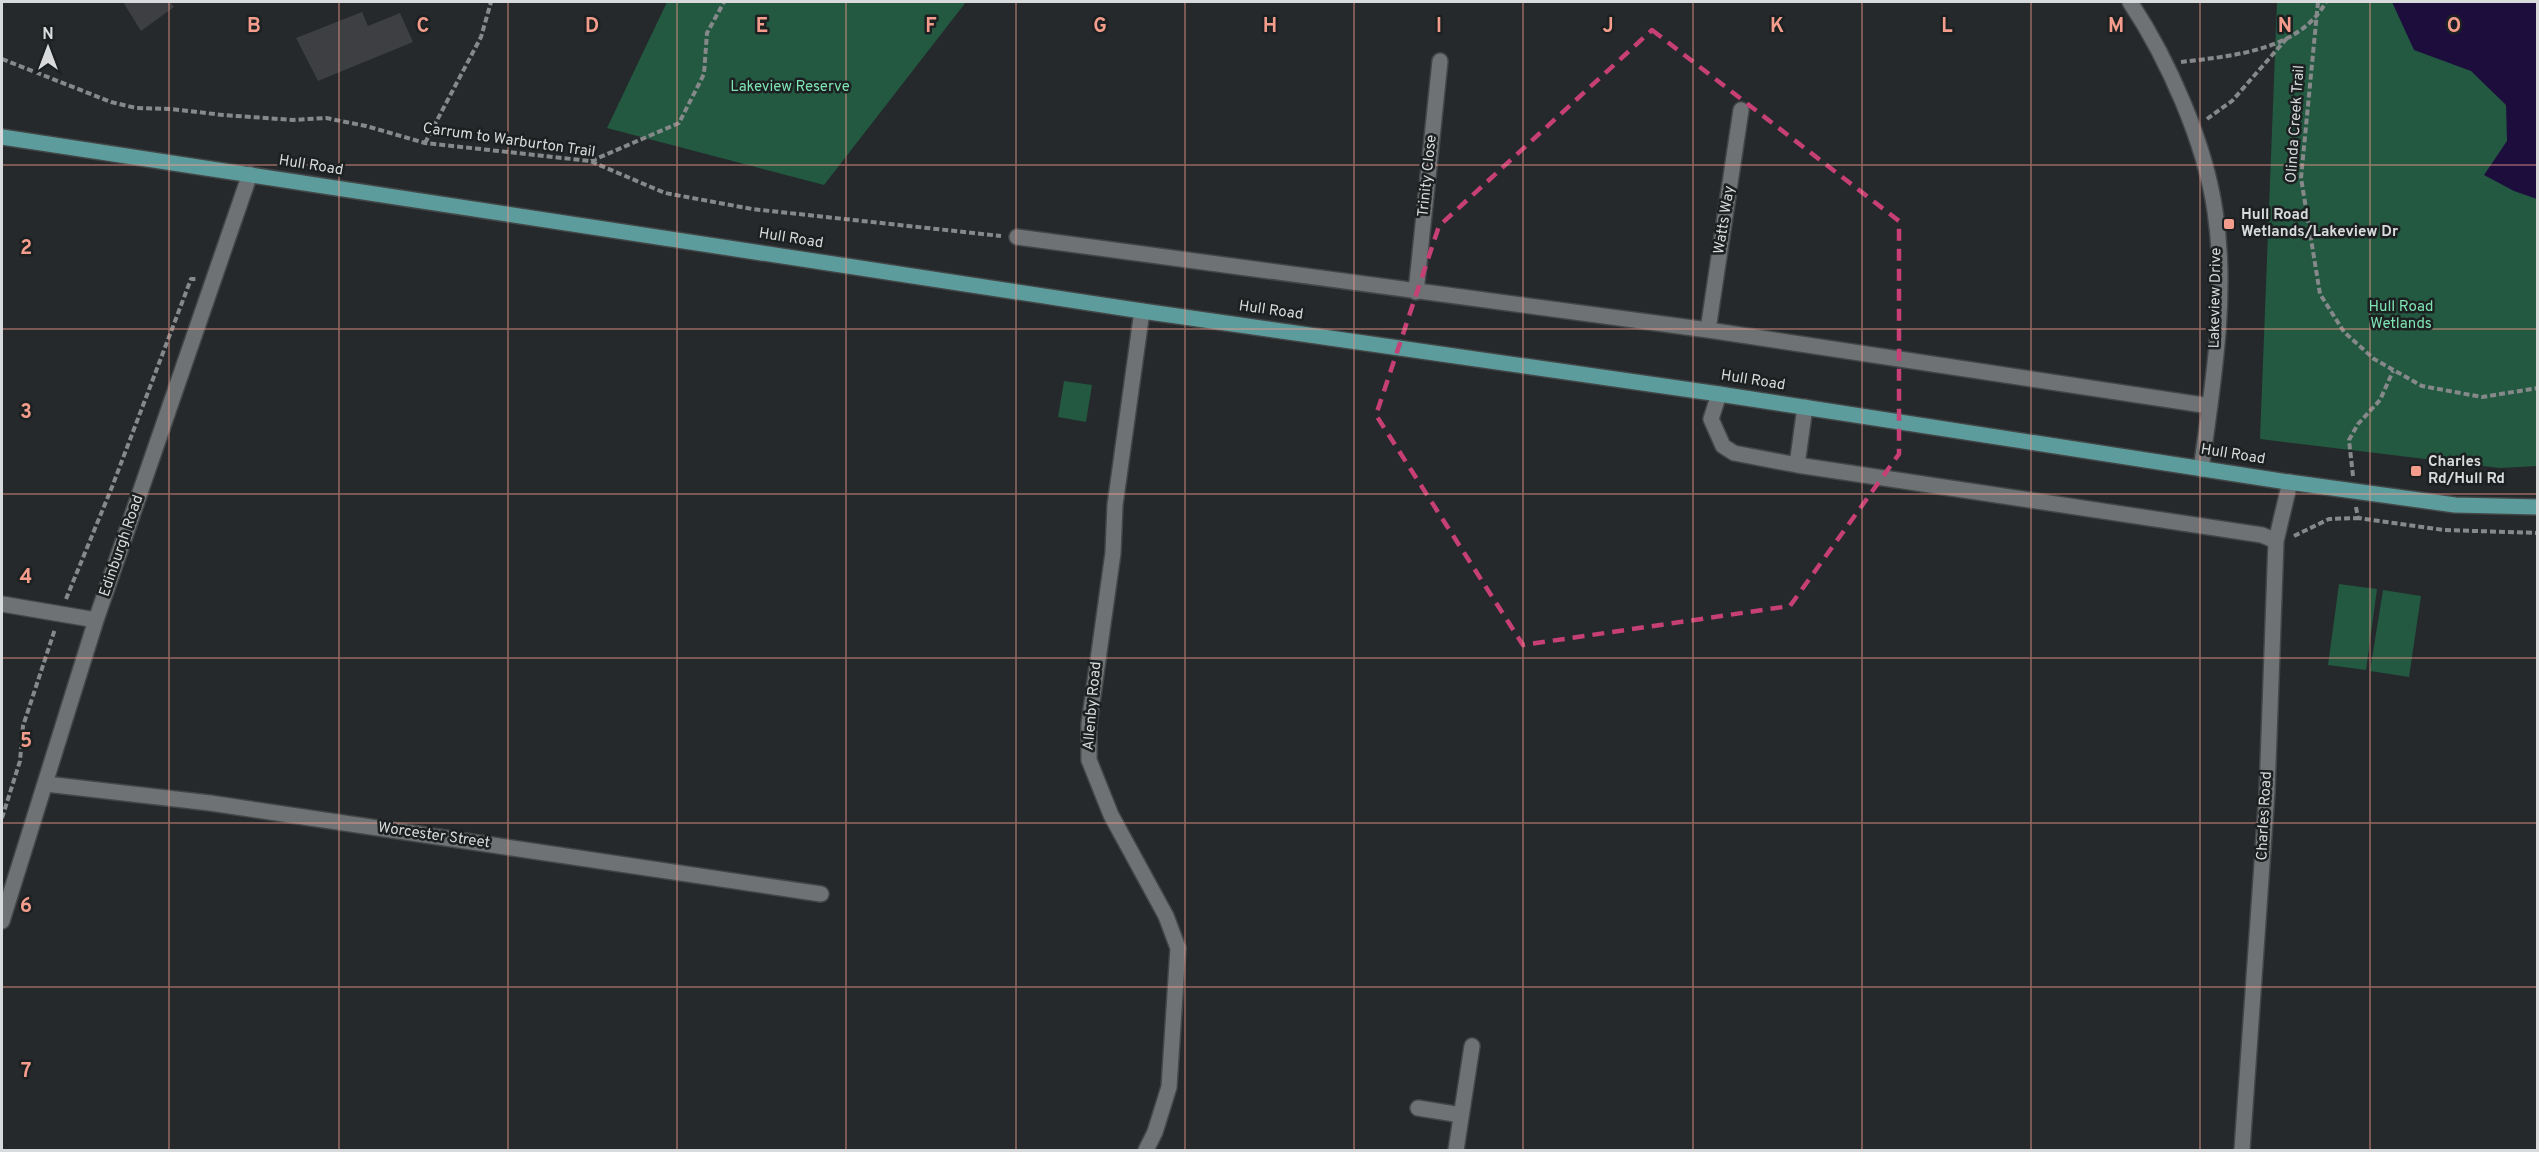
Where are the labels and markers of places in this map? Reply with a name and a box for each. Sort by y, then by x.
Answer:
place label: Hull Road Wetlands/Lakeview Dr [2241,206,2399,242]
marker: Hull Road Wetlands/Lakeview Dr [2222,217,2236,231]
place label: Charles Rd/Hull Rd [2428,453,2505,489]
marker: Charles Rd/Hull Rd [2409,464,2423,478]

